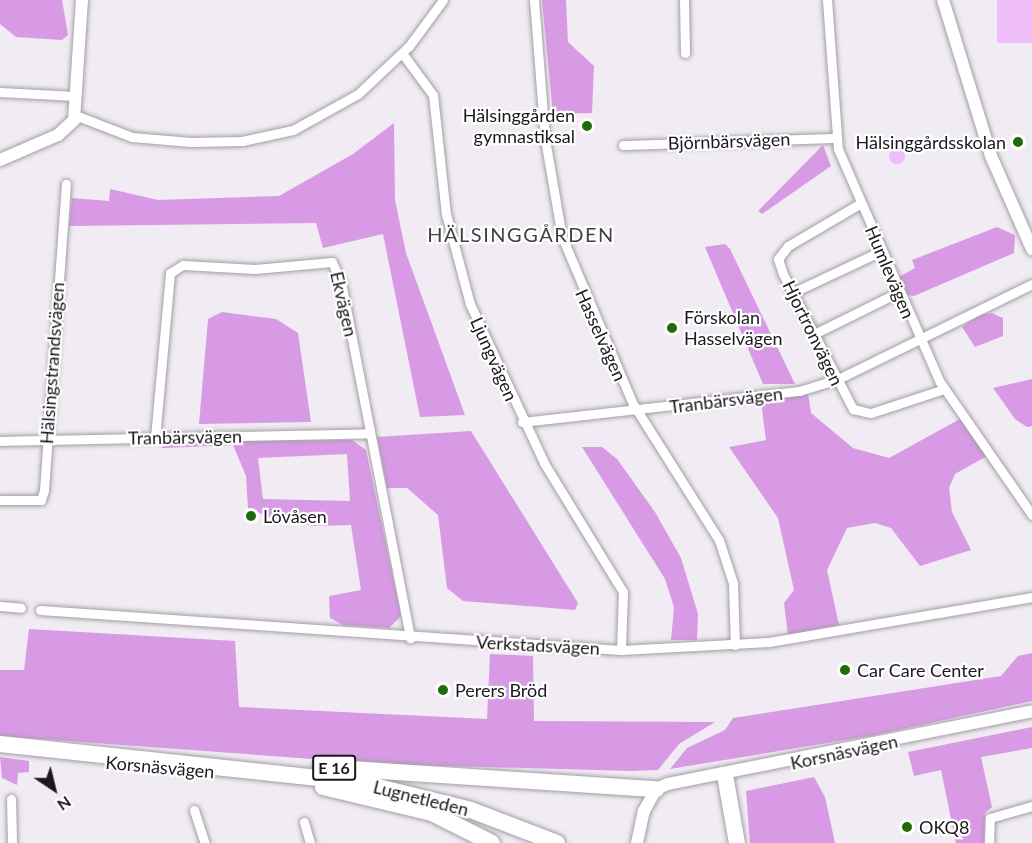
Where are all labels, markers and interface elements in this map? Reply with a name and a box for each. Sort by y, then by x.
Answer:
place label: Hälsinggården gymnastiksal [463,105,575,148]
marker: Hälsinggården gymnastiksal [580,119,594,133]
street label: Björnbärsvägen [667,128,791,154]
place label: Hälsinggårdsskolan [856,131,1006,153]
marker: Hälsinggårdsskolan [1011,135,1025,149]
district label: HÄLSINGGÅRDEN [427,222,615,246]
street label: Humlevägen [861,222,919,322]
street label: Ekvägen [326,269,362,339]
street label: Hjortronvägen [778,277,848,389]
street label: Hälsingstrandsvägen [36,281,68,445]
street label: Hasselvägen [571,286,631,384]
place label: Förskolan Hasselvägen [684,307,783,350]
street label: Ljungvägen [466,314,522,404]
marker: Förskolan Hasselvägen [665,321,679,335]
street label: Tranbärsvägen [668,382,784,418]
street label: Tranbärsvägen [128,425,242,449]
place label: Lövåsen [263,505,327,527]
marker: Lövåsen [244,509,258,523]
street label: Verkstadsvägen [476,631,600,659]
place label: Car Care Center [857,659,984,681]
marker: Car Care Center [838,663,852,677]
place label: Perers Bröd [455,679,547,701]
marker: Perers Bröd [436,683,450,697]
street label: Korsnäsvägen [788,730,900,774]
street label: Korsnäsvägen [105,751,215,783]
road number: E 16 [312,755,356,781]
north arrow [24,759,84,819]
street label: Lugnetleden [371,776,471,820]
text: N [54,793,75,815]
place label: OKQ8 [919,816,969,838]
marker: OKQ8 [900,820,914,834]

